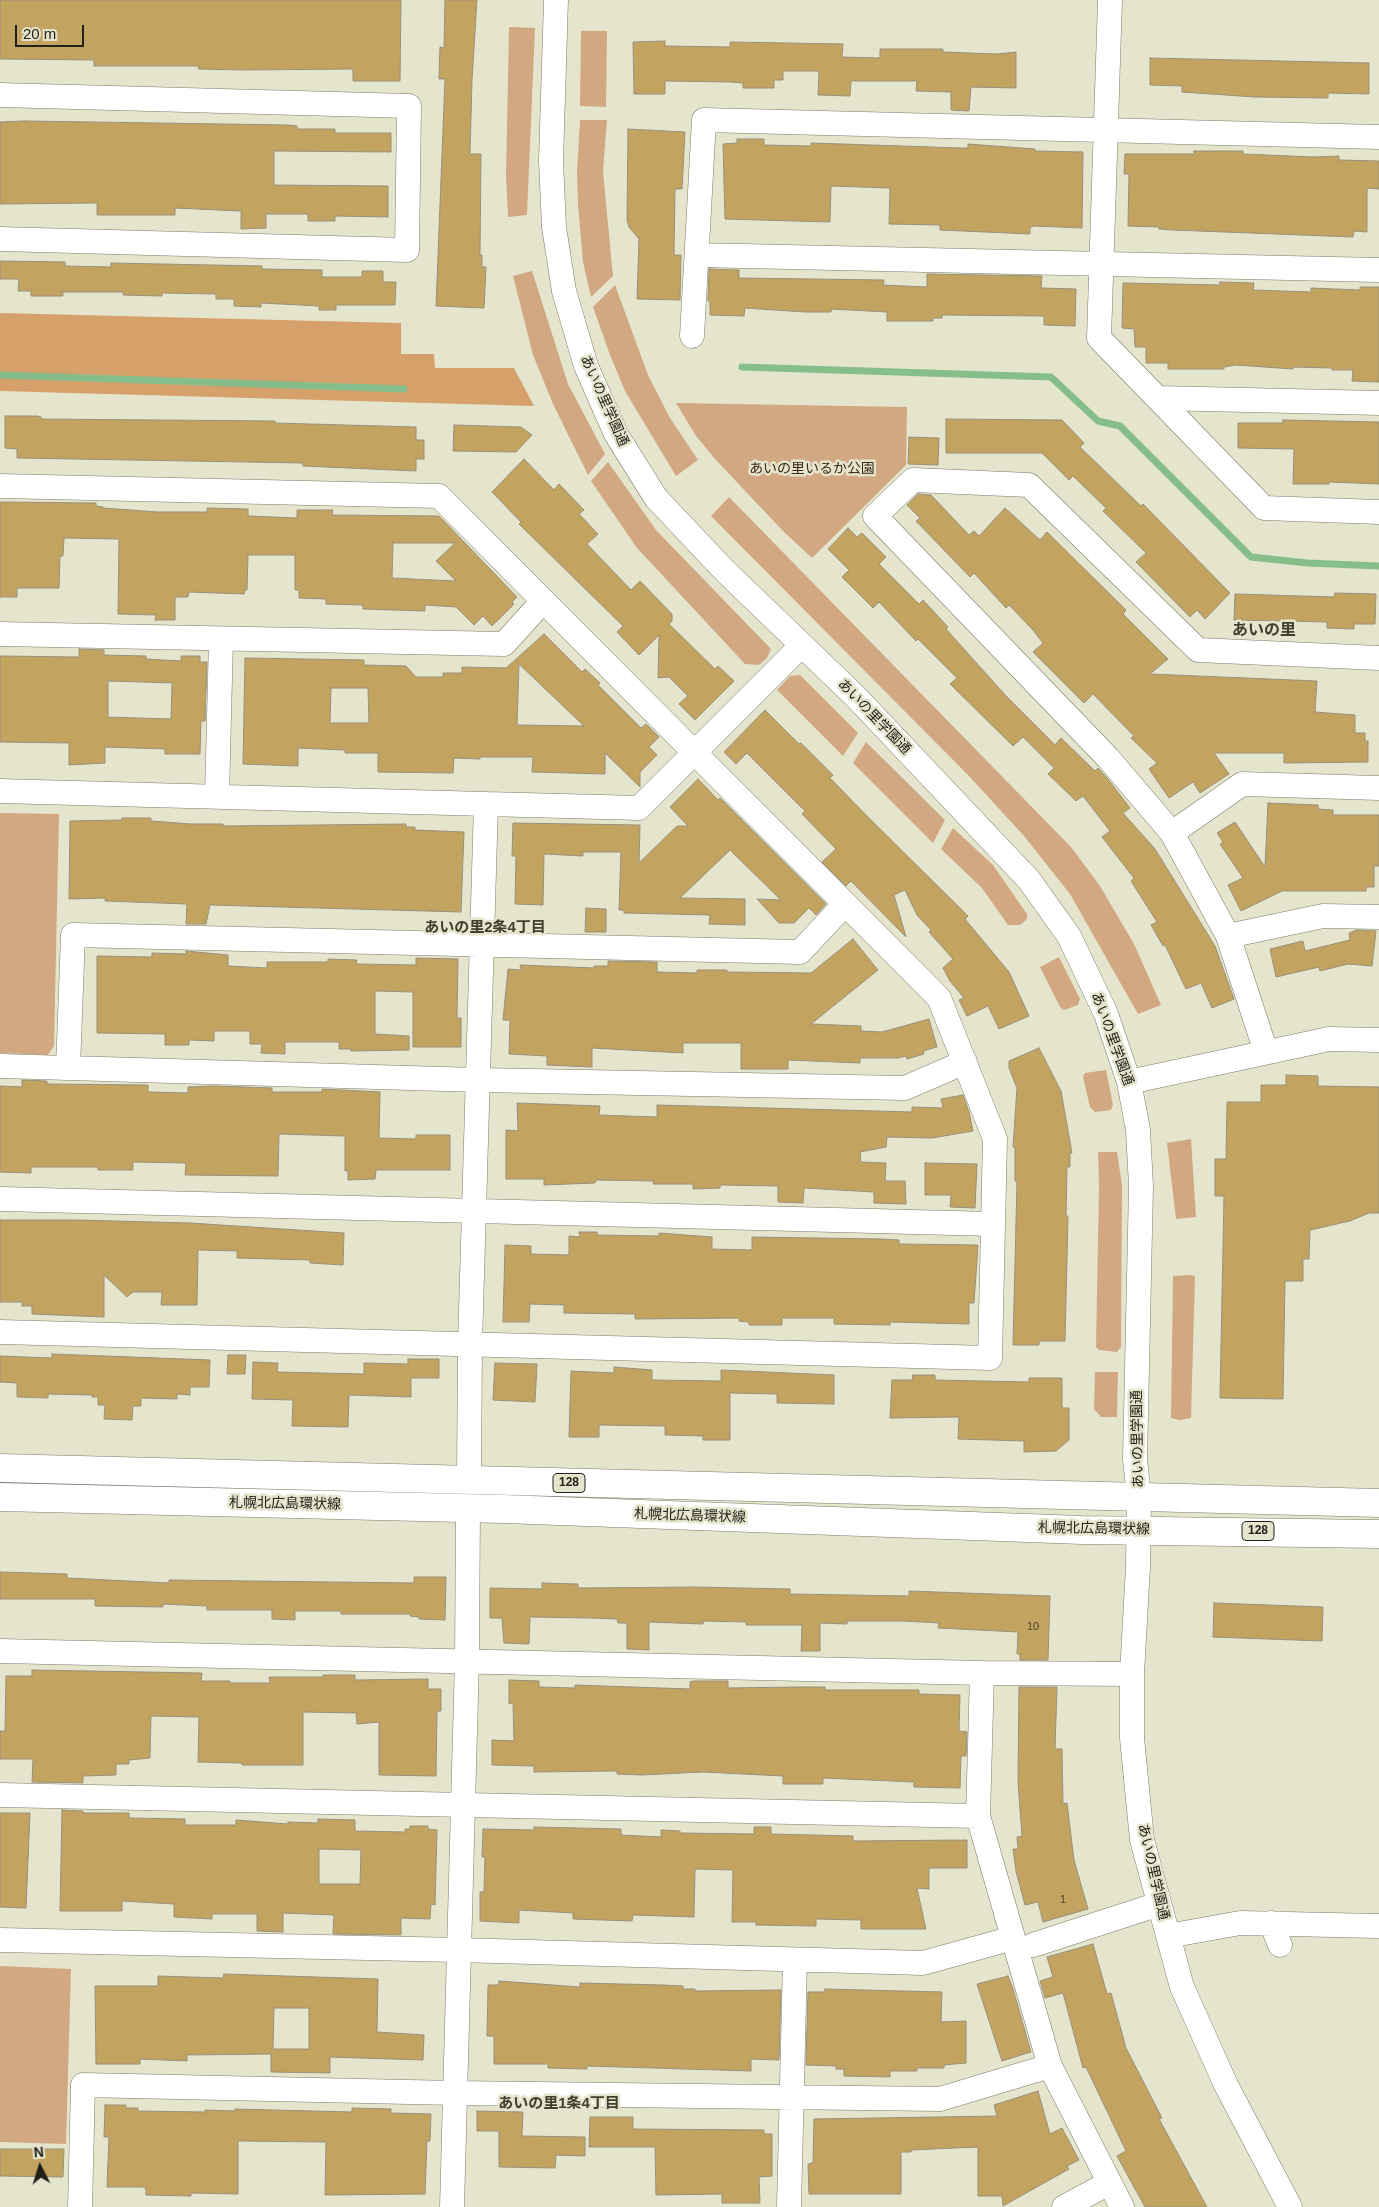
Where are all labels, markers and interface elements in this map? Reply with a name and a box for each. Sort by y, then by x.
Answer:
scale bar [18,15,86,47]
text: 20 m [23,25,56,42]
street label: あいの里学園通 [576,353,632,449]
park label: あいの里いるか公園 [749,461,875,477]
district label: あいの里 [1232,621,1296,641]
street label: あいの里学園通 [834,676,914,758]
district label: あいの里2条4丁目 [424,919,546,937]
street label: あいの里学園通 [1087,990,1137,1088]
street label: あいの里学園通 [1129,1390,1147,1488]
road number: 128 [553,1474,585,1492]
street label: 札幌北広島環状線 [229,1495,341,1513]
street label: 札幌北広島環状線 [634,1506,746,1526]
street label: 札幌北広島環状線 [1038,1520,1150,1538]
road number: 128 [1242,1522,1274,1540]
house number: 10 [1027,1620,1039,1634]
street label: あいの里学園通 [1134,1822,1172,1922]
house number: 1 [1060,1893,1066,1907]
district label: あいの里1条4丁目 [498,2095,620,2113]
north arrow [15,2142,65,2192]
text: N [33,2144,44,2160]

